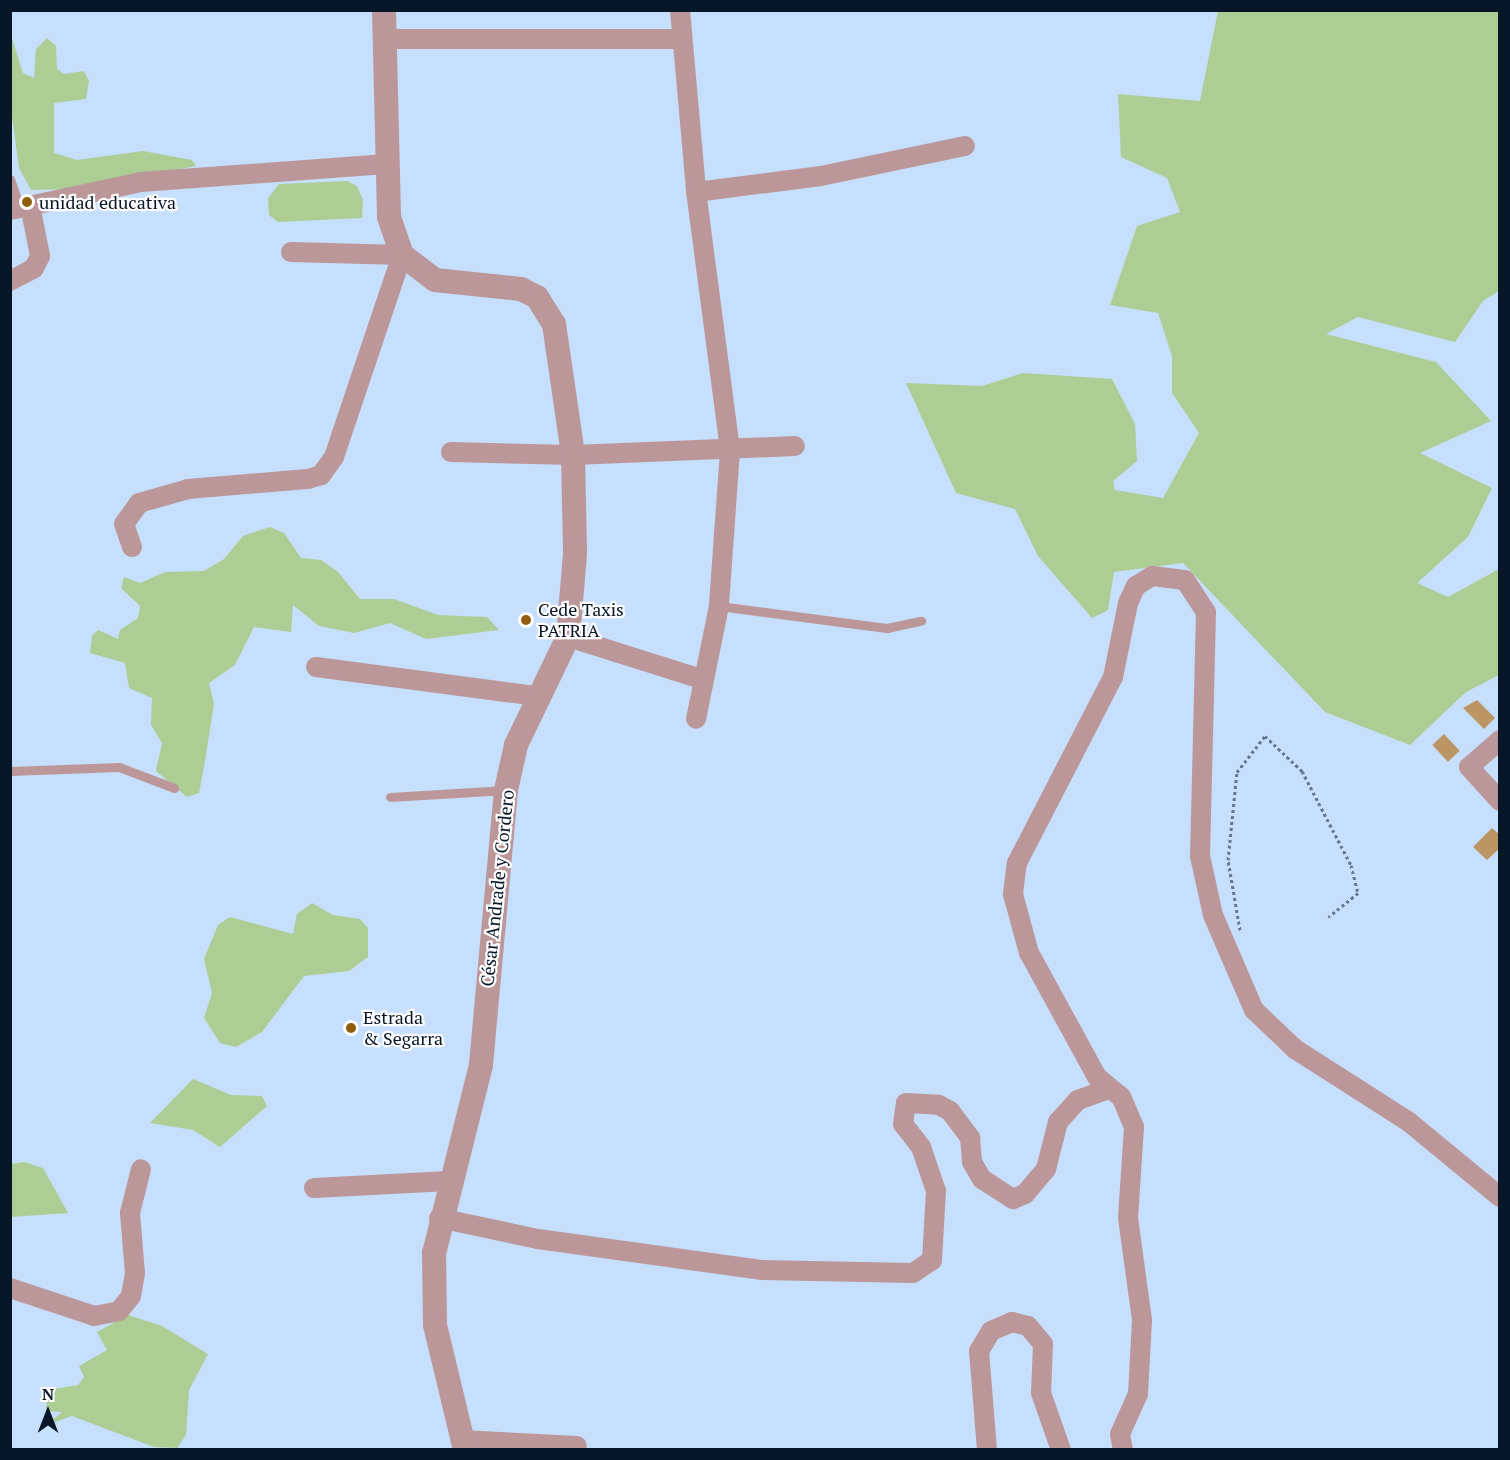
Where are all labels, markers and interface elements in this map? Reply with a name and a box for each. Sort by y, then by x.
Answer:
place label: unidad educativa [39,191,176,213]
marker: unidad educativa [20,195,34,209]
place label: Cede Taxis PATRIA [538,599,624,642]
marker: Cede Taxis PATRIA [519,613,533,627]
street label: César Andrade y Cordero [476,788,518,988]
place label: Estrada & Segarra [363,1007,443,1050]
marker: Estrada & Segarra [344,1021,358,1035]
north arrow [18,1382,78,1442]
text: N [42,1383,54,1405]

